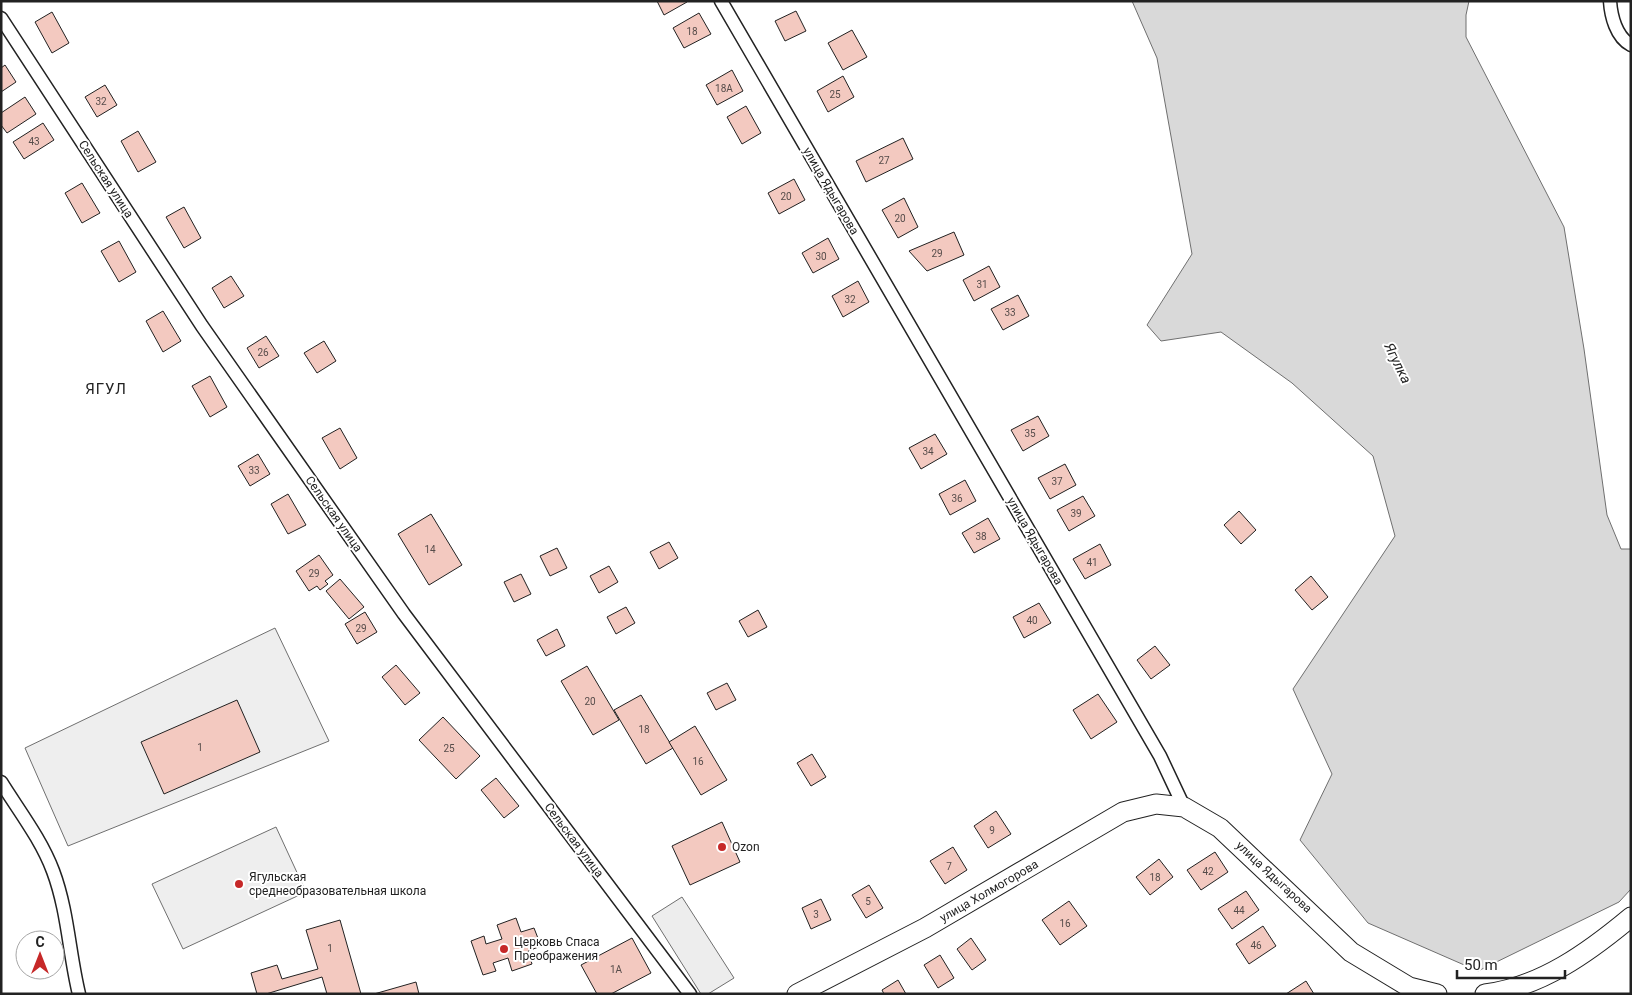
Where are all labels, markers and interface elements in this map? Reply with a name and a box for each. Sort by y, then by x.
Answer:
house number: 18 [686,26,698,37]
house number: 18А [715,83,733,94]
house number: 25 [829,89,841,100]
house number: 32 [95,96,107,107]
house number: 43 [28,136,40,147]
street label: Сельская улица [76,138,136,220]
street label: улица Ядыгарова [800,145,862,237]
house number: 27 [878,155,890,166]
house number: 20 [780,191,792,202]
house number: 20 [894,213,906,224]
house number: 29 [931,248,943,259]
house number: 30 [815,251,827,262]
house number: 31 [976,279,988,290]
house number: 32 [844,294,856,305]
house number: 33 [1004,307,1016,318]
water label: Ягулка [1381,339,1415,386]
house number: 26 [257,347,269,358]
district label: ЯГУЛ [85,380,127,398]
house number: 35 [1024,428,1036,439]
house number: 34 [922,446,934,457]
house number: 33 [248,465,260,476]
street label: Сельская улица [303,473,365,555]
house number: 37 [1051,476,1063,487]
house number: 36 [951,493,963,504]
street label: улица Ядыгарова [1004,495,1066,587]
house number: 39 [1070,508,1082,519]
house number: 38 [975,531,987,542]
house number: 14 [424,544,436,555]
house number: 41 [1086,557,1098,568]
house number: 29 [308,568,320,579]
house number: 40 [1026,615,1038,626]
house number: 29 [355,623,367,634]
house number: 20 [584,696,596,707]
house number: 18 [638,724,650,735]
house number: 1 [197,742,203,753]
house number: 25 [443,743,455,754]
house number: 16 [692,756,704,767]
street label: Сельская улица [541,800,607,880]
house number: 9 [989,825,995,836]
street label: улица Ядыгарова [1233,838,1315,916]
place label: Ozon [732,840,760,854]
marker: Ozon [716,841,728,853]
street label: улица Холмогорова [937,857,1041,925]
house number: 7 [946,861,952,872]
house number: 42 [1202,866,1214,877]
place label: Ягульская среднеобразовательная школа [249,870,426,898]
house number: 18 [1149,872,1161,883]
marker: Ягульская среднеобразовательная школа [233,878,245,890]
house number: 5 [865,896,871,907]
house number: 44 [1233,905,1245,916]
house number: 3 [813,909,819,920]
house number: 16 [1059,918,1071,929]
north arrow [15,930,65,980]
text: С [35,934,45,950]
place label: Церковь Спаса Преображения [514,935,600,963]
house number: 46 [1250,940,1262,951]
house number: 1 [327,943,333,954]
marker: Церковь Спаса Преображения [498,943,510,955]
scale bar [1457,948,1564,980]
text: 50 m [1464,956,1498,974]
house number: 1А [610,964,623,975]

